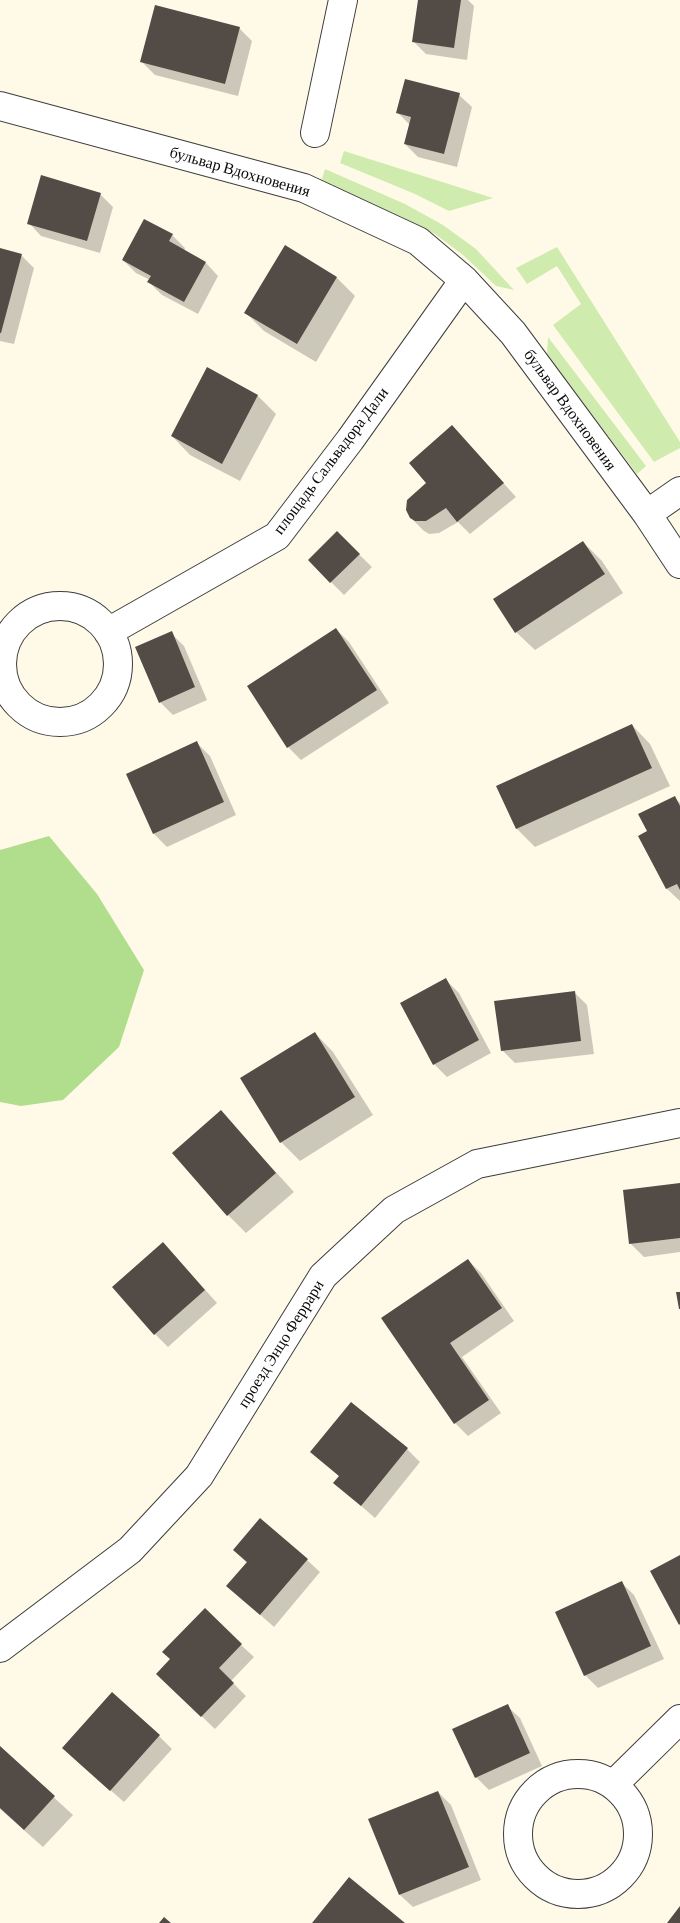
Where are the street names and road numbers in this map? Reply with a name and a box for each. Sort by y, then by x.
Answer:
street label: бульвар Вдохновения [168,143,312,201]
street label: бульвар Вдохновения [520,346,620,474]
street label: площадь Сальвадора Дали [269,384,393,538]
street label: проезд Энцо Феррари [234,1276,328,1412]

